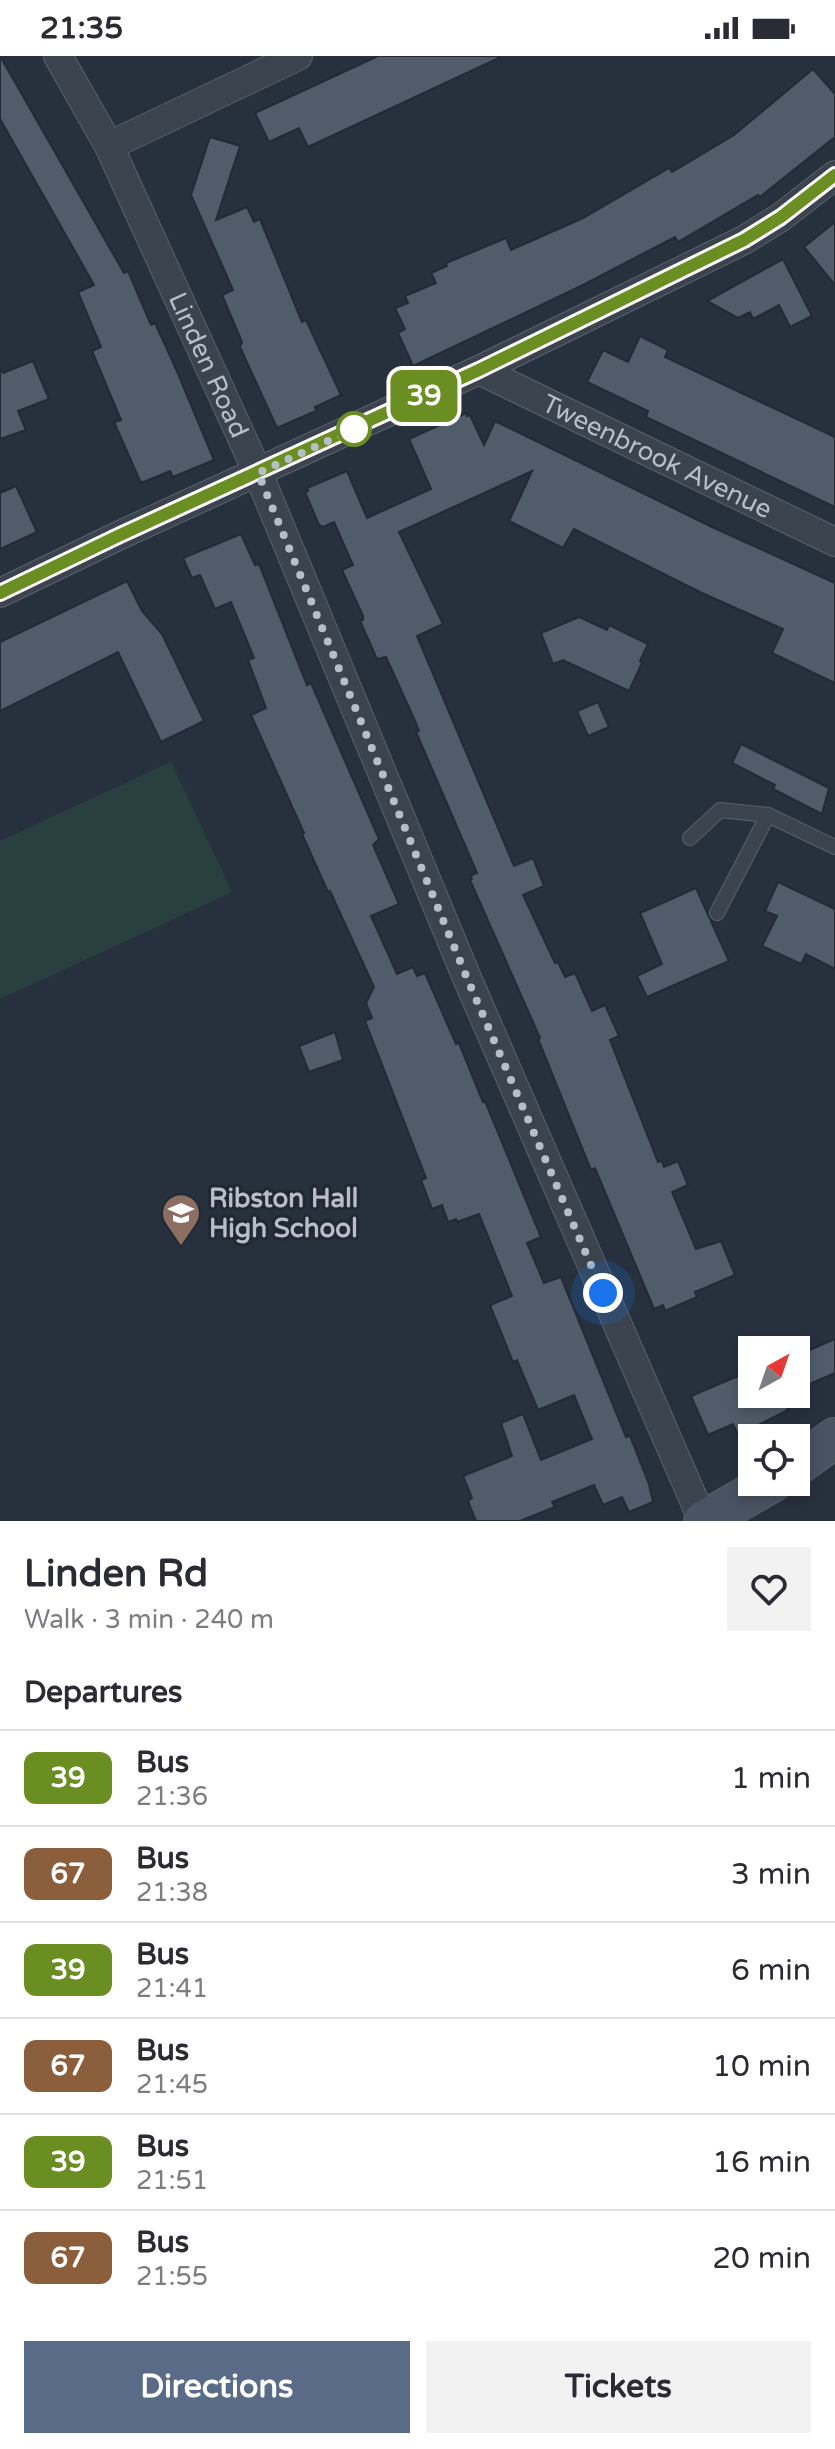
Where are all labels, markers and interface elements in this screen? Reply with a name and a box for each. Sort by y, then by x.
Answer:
text: 21:35 [40,10,123,47]
street label: Linden Road [162,287,255,442]
line badge: 39 [388,370,460,422]
text: 39 [406,379,442,413]
street label: Tweenbrook Avenue [537,388,777,525]
unlabelled marker [337,412,371,446]
place label: Ribston Hall High School [209,1183,358,1244]
school or university icon: Ribston Hall High School [160,1192,202,1247]
your location [583,1273,623,1313]
north arrow [738,1336,810,1408]
map controls [738,1336,810,1496]
button: locate [738,1424,810,1496]
button: heart [727,1547,811,1631]
text: Linden Rd [24,1551,208,1597]
text: Walk · 3 min · 240 m [24,1604,274,1635]
text: Departures [24,1674,182,1711]
text: Bus [136,1744,189,1781]
text: 1 min [731,1760,811,1797]
text: 39 [50,1761,86,1795]
text: 21:36 [136,1781,208,1812]
text: Bus [136,1840,189,1877]
text: 3 min [731,1856,811,1893]
text: 67 [50,1857,86,1891]
text: 21:38 [136,1877,208,1908]
text: Bus [136,1936,189,1973]
text: 6 min [731,1952,811,1989]
text: 39 [50,1953,86,1987]
text: 21:41 [136,1973,208,2004]
text: Bus [136,2032,189,2069]
text: 10 min [712,2048,811,2085]
text: 67 [50,2049,86,2083]
text: 21:45 [136,2069,208,2100]
text: Bus [136,2128,189,2165]
text: 16 min [712,2144,811,2181]
text: 39 [50,2145,86,2179]
text: 21:51 [136,2165,208,2196]
text: Bus [136,2224,189,2261]
text: 20 min [712,2240,811,2277]
text: 67 [50,2241,86,2275]
text: 21:55 [136,2261,208,2292]
button: Directions [24,2341,410,2433]
button: Tickets [426,2341,811,2433]

